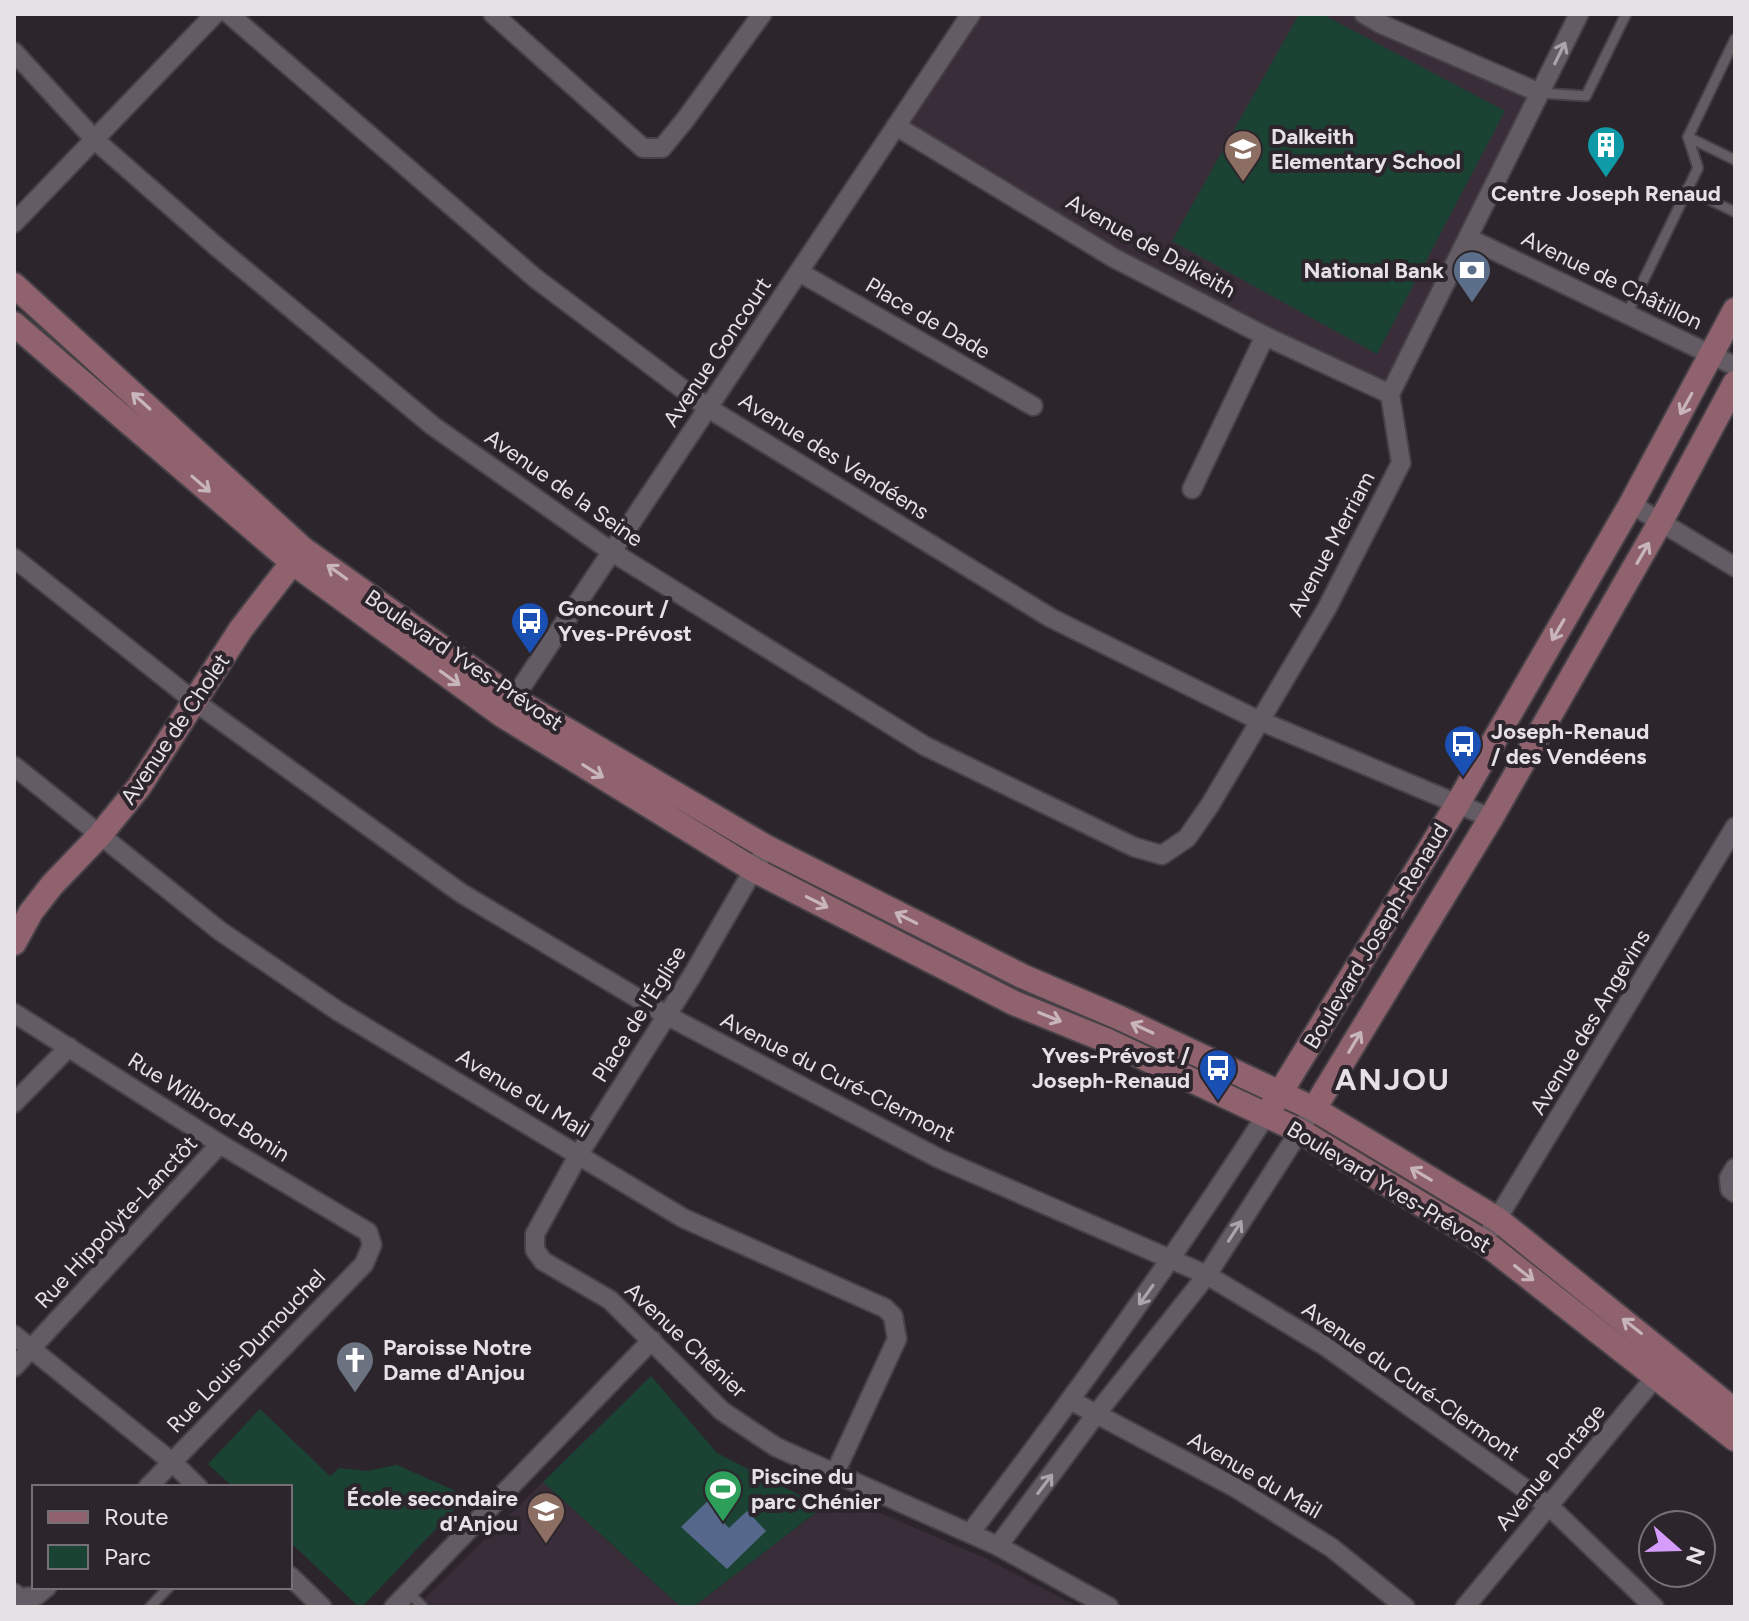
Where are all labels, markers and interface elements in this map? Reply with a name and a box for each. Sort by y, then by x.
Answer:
one-way arrow [1552,42,1568,66]
place label: Dalkeith Elementary School [1271,123,1461,175]
building icon: Centre Joseph Renaud [1585,124,1627,179]
school or university icon: Dalkeith Elementary School [1222,128,1264,183]
place label: Centre Joseph Renaud [1491,180,1721,207]
street label: Avenue de Dalkeith [1062,188,1240,304]
street label: Avenue de Châtillon [1517,225,1707,335]
bank icon: National Bank [1451,249,1493,304]
place label: National Bank [1303,257,1444,284]
street label: Place de Dade [861,271,995,365]
street label: Avenue Goncourt [657,272,777,432]
street label: Avenue des Vendéens [734,387,934,525]
one-way arrow [1677,391,1693,415]
one-way arrow [132,392,152,410]
street label: Avenue de la Seine [480,423,648,553]
street label: Avenue Merriam [1281,467,1381,621]
one-way arrow [190,475,210,493]
one-way arrow [1635,542,1651,565]
one-way arrow [326,564,348,581]
street label: Boulevard Yves-Prévost [360,584,568,736]
place label: Goncourt / Yves-Prévost [558,595,692,647]
bus stop icon: Goncourt / Yves-Prévost [509,600,551,655]
one-way arrow [1550,618,1566,641]
street label: Avenue de Cholet [115,648,235,810]
one-way arrow [439,669,460,686]
place label: Joseph-Renaud / des Vendéens [1491,718,1649,770]
bus stop icon: Joseph-Renaud / des Vendéens [1442,723,1484,778]
one-way arrow [581,763,604,779]
street label: Boulevard Joseph-Renaud [1298,818,1454,1054]
one-way arrow [805,895,828,910]
one-way arrow [895,909,919,925]
street label: Avenue des Angevins [1524,924,1656,1120]
street label: Place de l'Église [586,941,692,1087]
street label: Avenue du Curé-Clermont [716,1006,960,1148]
one-way arrow [1037,1011,1062,1026]
one-way arrow [1130,1020,1154,1035]
one-way arrow [1347,1031,1363,1054]
place label: Yves-Prévost / Joseph-Renaud [1032,1042,1190,1094]
street label: Avenue du Mail [452,1043,594,1143]
street label: Rue Wilbrod-Bonin [123,1046,295,1168]
bus stop icon: Yves-Prévost / Joseph-Renaud [1197,1047,1239,1102]
district label: ANJOU [1335,1061,1451,1098]
street label: Boulevard Yves-Prévost [1282,1115,1496,1259]
street label: Rue Hippolyte-Lanctôt [29,1130,203,1314]
one-way arrow [1410,1166,1433,1182]
one-way arrow [1227,1221,1243,1243]
street label: Rue Louis-Dumouchel [161,1264,331,1438]
one-way arrow [1513,1264,1534,1281]
street label: Avenue Chénier [619,1277,753,1404]
one-way arrow [1138,1284,1154,1306]
street label: Avenue du Curé-Clermont [1297,1296,1525,1466]
one-way arrow [1622,1317,1643,1335]
place label: Paroisse Notre Dame d'Anjou [383,1334,532,1386]
church icon: Paroisse Notre Dame d'Anjou [334,1339,376,1394]
street label: Avenue Portage [1489,1398,1611,1536]
street label: Avenue du Mail [1183,1426,1327,1524]
place label: Piscine du parc Chénier [751,1463,882,1515]
sports icon: Piscine du parc Chénier [702,1468,744,1523]
one-way arrow [1037,1473,1053,1495]
legend [32,1485,292,1589]
place label: École secondaire d'Anjou [347,1485,518,1537]
school or university icon: École secondaire d'Anjou [525,1490,567,1545]
text: Route [104,1502,168,1531]
north arrow [1637,1509,1717,1589]
text: Parc [104,1542,151,1571]
text: N [1680,1543,1711,1568]

